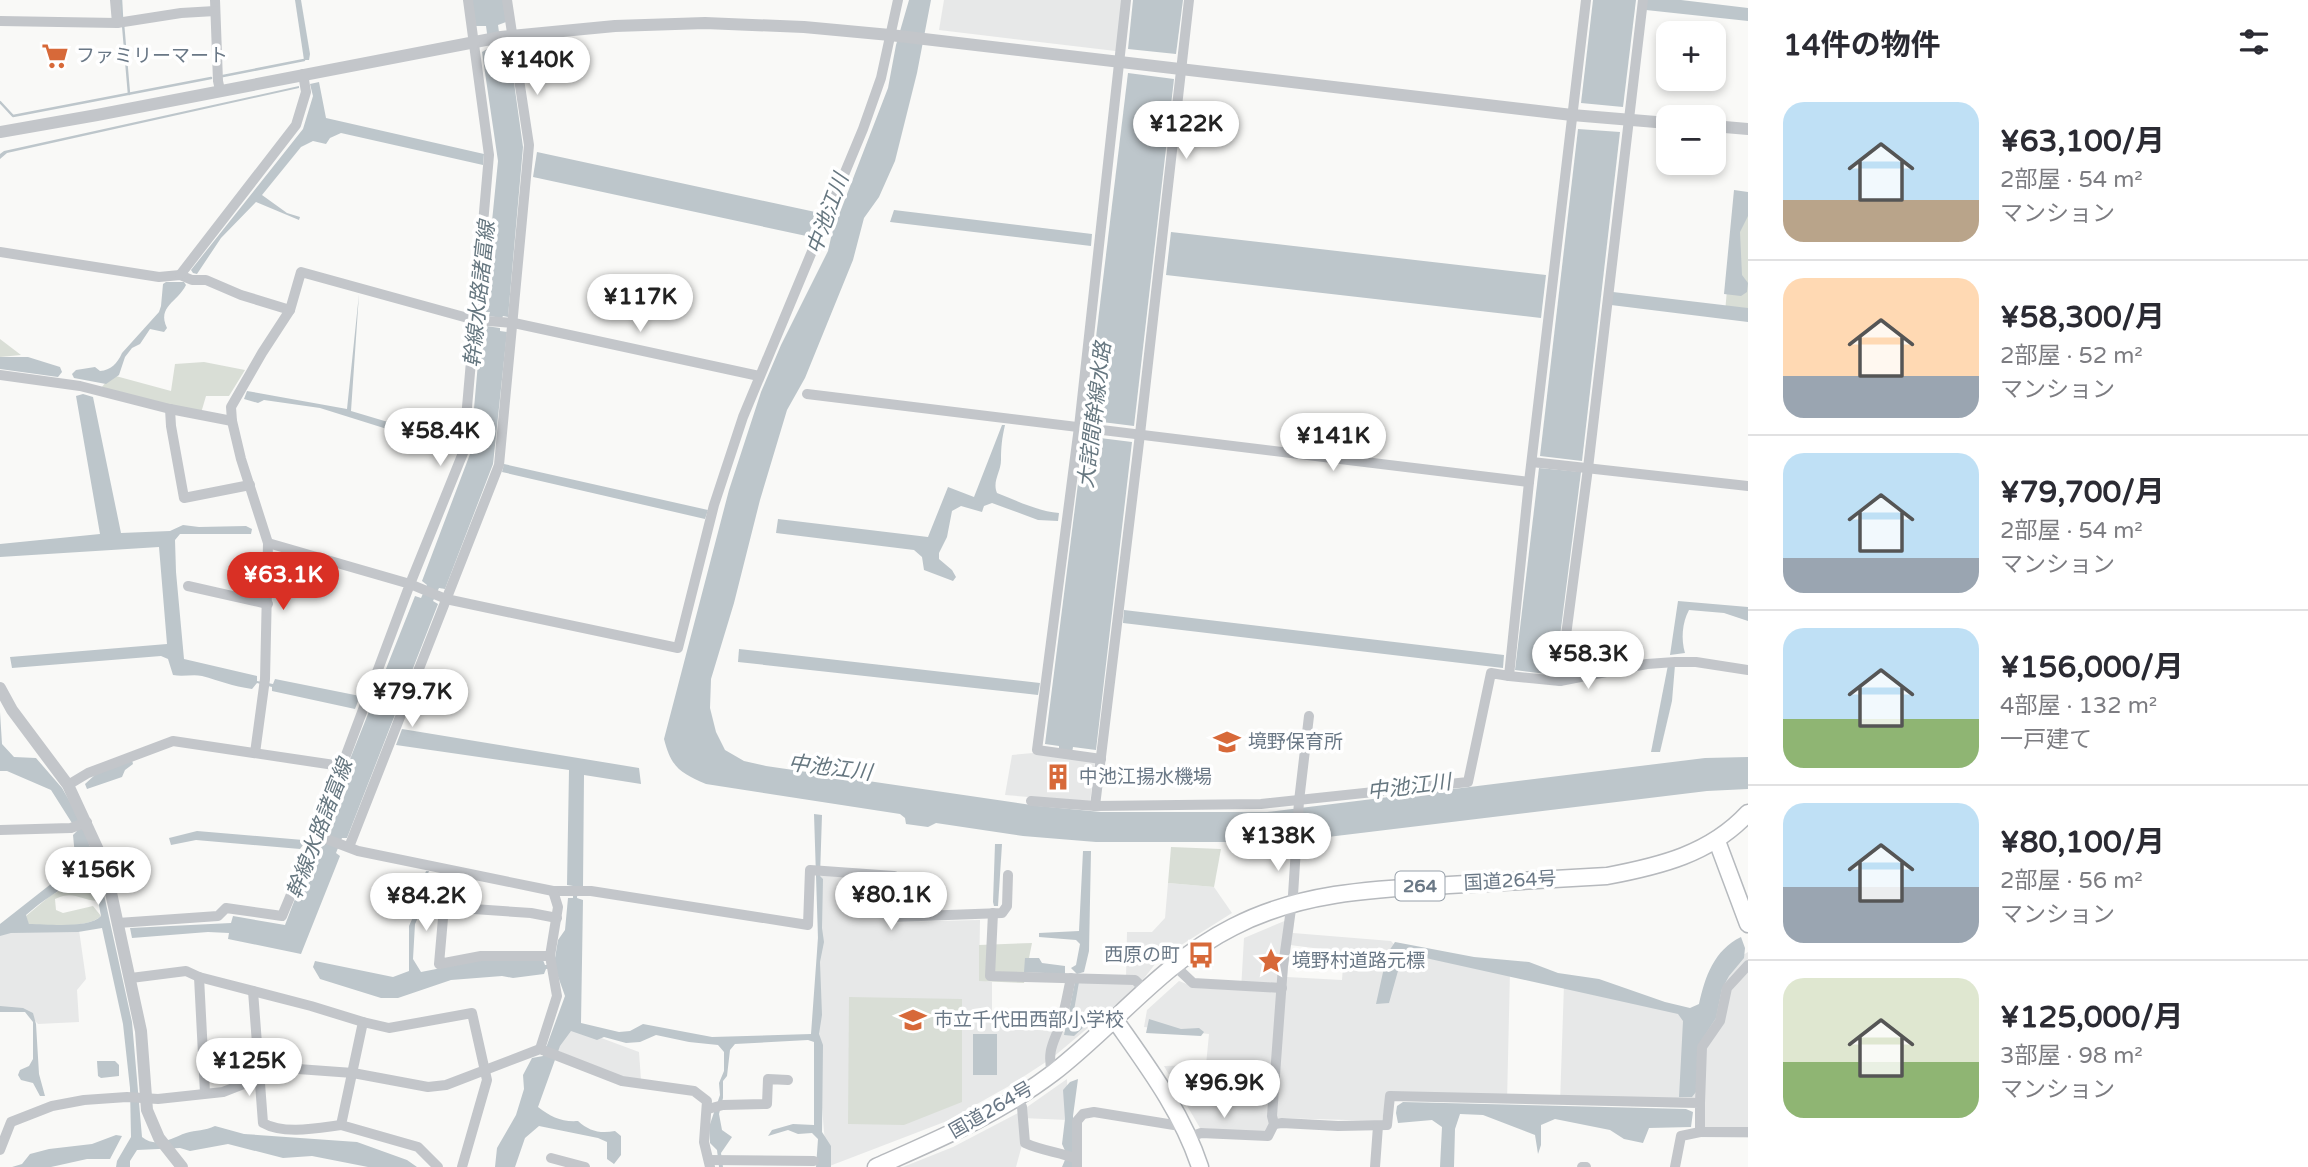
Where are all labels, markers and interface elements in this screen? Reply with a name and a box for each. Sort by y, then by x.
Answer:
map controls [1656,21,1726,175]
button: + [1656,21,1726,91]
icon: filters [2235,23,2273,61]
text: 14件の物件 [1783,27,1941,64]
pin: ¥140K [488,38,586,97]
supermarket icon: ファミリーマート [40,41,70,71]
place label: ファミリーマート [76,45,228,67]
text: ¥140K [500,46,574,74]
pin: ¥122K [1137,102,1235,161]
button: − [1656,105,1726,175]
text: ¥122K [1149,110,1223,138]
text: ¥63,100/月 [2000,123,2165,160]
icon: home [1839,130,1923,214]
text: 2部屋 · 54 m² [2000,166,2143,194]
water label: 中池江川 [802,168,855,258]
text: マンション [2000,200,2115,228]
water label: 幹線水路諸富線 [460,217,500,368]
pin: ¥117K [591,274,689,334]
text: ¥117K [603,283,677,311]
text: ¥58,300/月 [2000,299,2165,336]
icon: home [1839,306,1923,390]
water label: 大詫間幹線水路 [1074,339,1117,489]
text: 2部屋 · 52 m² [2000,342,2143,370]
text: マンション [2000,376,2115,404]
pin: ¥58.4K [383,408,497,468]
pin: ¥141K [1284,414,1382,473]
text: ¥58.4K [400,417,480,445]
text: ¥141K [1296,422,1370,450]
text: ¥79,700/月 [2000,474,2165,511]
icon: home [1839,481,1923,565]
text: 2部屋 · 54 m² [2000,517,2143,545]
text: マンション [2000,551,2115,579]
pin: ¥63.1K [226,552,340,612]
text: ¥63.1K [243,561,323,589]
pin: ¥58.3K [1531,632,1645,691]
text: ¥58.3K [1548,640,1628,668]
text: ¥156,000/月 [2000,649,2184,686]
icon: home [1839,656,1923,740]
pin: ¥79.7K [355,670,469,729]
text: ¥79.7K [372,678,452,706]
text: 4部屋 · 132 m² [2000,692,2157,720]
text: 一戸建て [2000,726,2092,754]
school or university icon: 境野保育所 [1212,727,1242,757]
place label: 境野保育所 [1248,731,1343,753]
water label: 中池江川 [787,750,875,786]
water label: 幹線水路諸富線 [282,753,359,902]
building icon: 中池江揚水機場 [1043,762,1073,792]
place label: 中池江揚水機場 [1079,766,1212,788]
water label: 中池江川 [1366,769,1454,805]
pin: ¥138K [1229,814,1327,873]
text: ¥138K [1241,822,1315,850]
text: ¥80,100/月 [2000,824,2165,861]
icon: home [1839,831,1923,915]
pin: ¥156K [49,848,147,907]
text: ¥156K [61,856,135,884]
text: 2部屋 · 56 m² [2000,867,2143,895]
street label: 国道264号 [1463,868,1557,894]
pin: ¥80.1K [834,872,948,932]
road number: 264 [1396,872,1444,900]
pin: ¥84.2K [369,874,483,933]
text: ¥80.1K [851,881,931,909]
text: ¥84.2K [386,882,466,910]
text: マンション [2000,901,2115,929]
bus stop icon: 西原の町 [1186,940,1216,970]
place label: 西原の町 [1104,944,1180,966]
place icon: 境野村道路元標 [1256,946,1286,976]
place label: 境野村道路元標 [1292,950,1425,972]
text: ¥125,000/月 [2000,999,2184,1036]
school or university icon: 市立千代田西部小学校 [898,1005,928,1035]
icon: home [1839,1006,1923,1090]
place label: 市立千代田西部小学校 [934,1009,1124,1031]
pin: ¥125K [200,1038,298,1098]
text: 3部屋 · 98 m² [2000,1042,2143,1070]
text: ¥125K [212,1047,286,1075]
pin: ¥96.9K [1167,1060,1281,1120]
text: ¥96.9K [1184,1069,1264,1097]
text: マンション [2000,1076,2115,1104]
street label: 国道264号 [945,1077,1037,1143]

